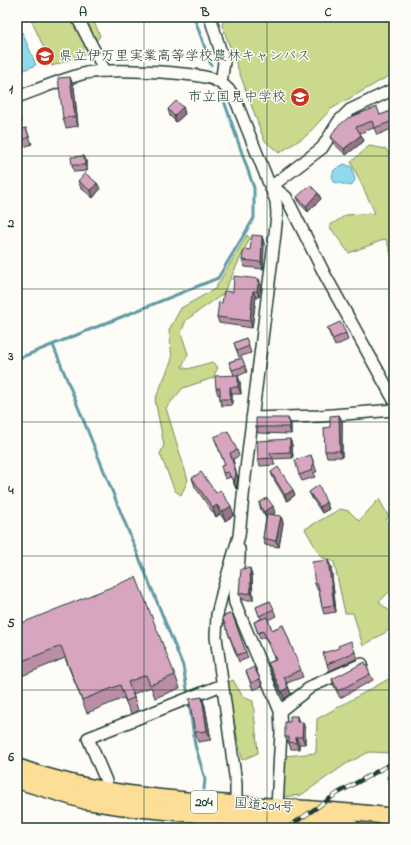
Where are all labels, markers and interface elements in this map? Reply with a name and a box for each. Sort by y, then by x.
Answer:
text: A [79,3,87,22]
text: B [200,3,210,22]
text: C [324,3,332,22]
school or university icon: 県立伊万里実業高等学校農林キャンパス [34,45,56,67]
place label: 県立伊万里実業高等学校農林キャンパス [59,46,310,67]
text: 1 [9,80,14,99]
school or university icon: 市立国見中学校 [289,86,311,108]
place label: 市立国見中学校 [188,87,286,108]
text: 2 [7,214,15,233]
text: 3 [7,347,14,366]
text: 4 [7,481,14,500]
text: 5 [7,614,15,633]
text: 6 [7,748,14,767]
road number: 204 [191,791,217,813]
street label: 国道204号 [233,793,295,819]

